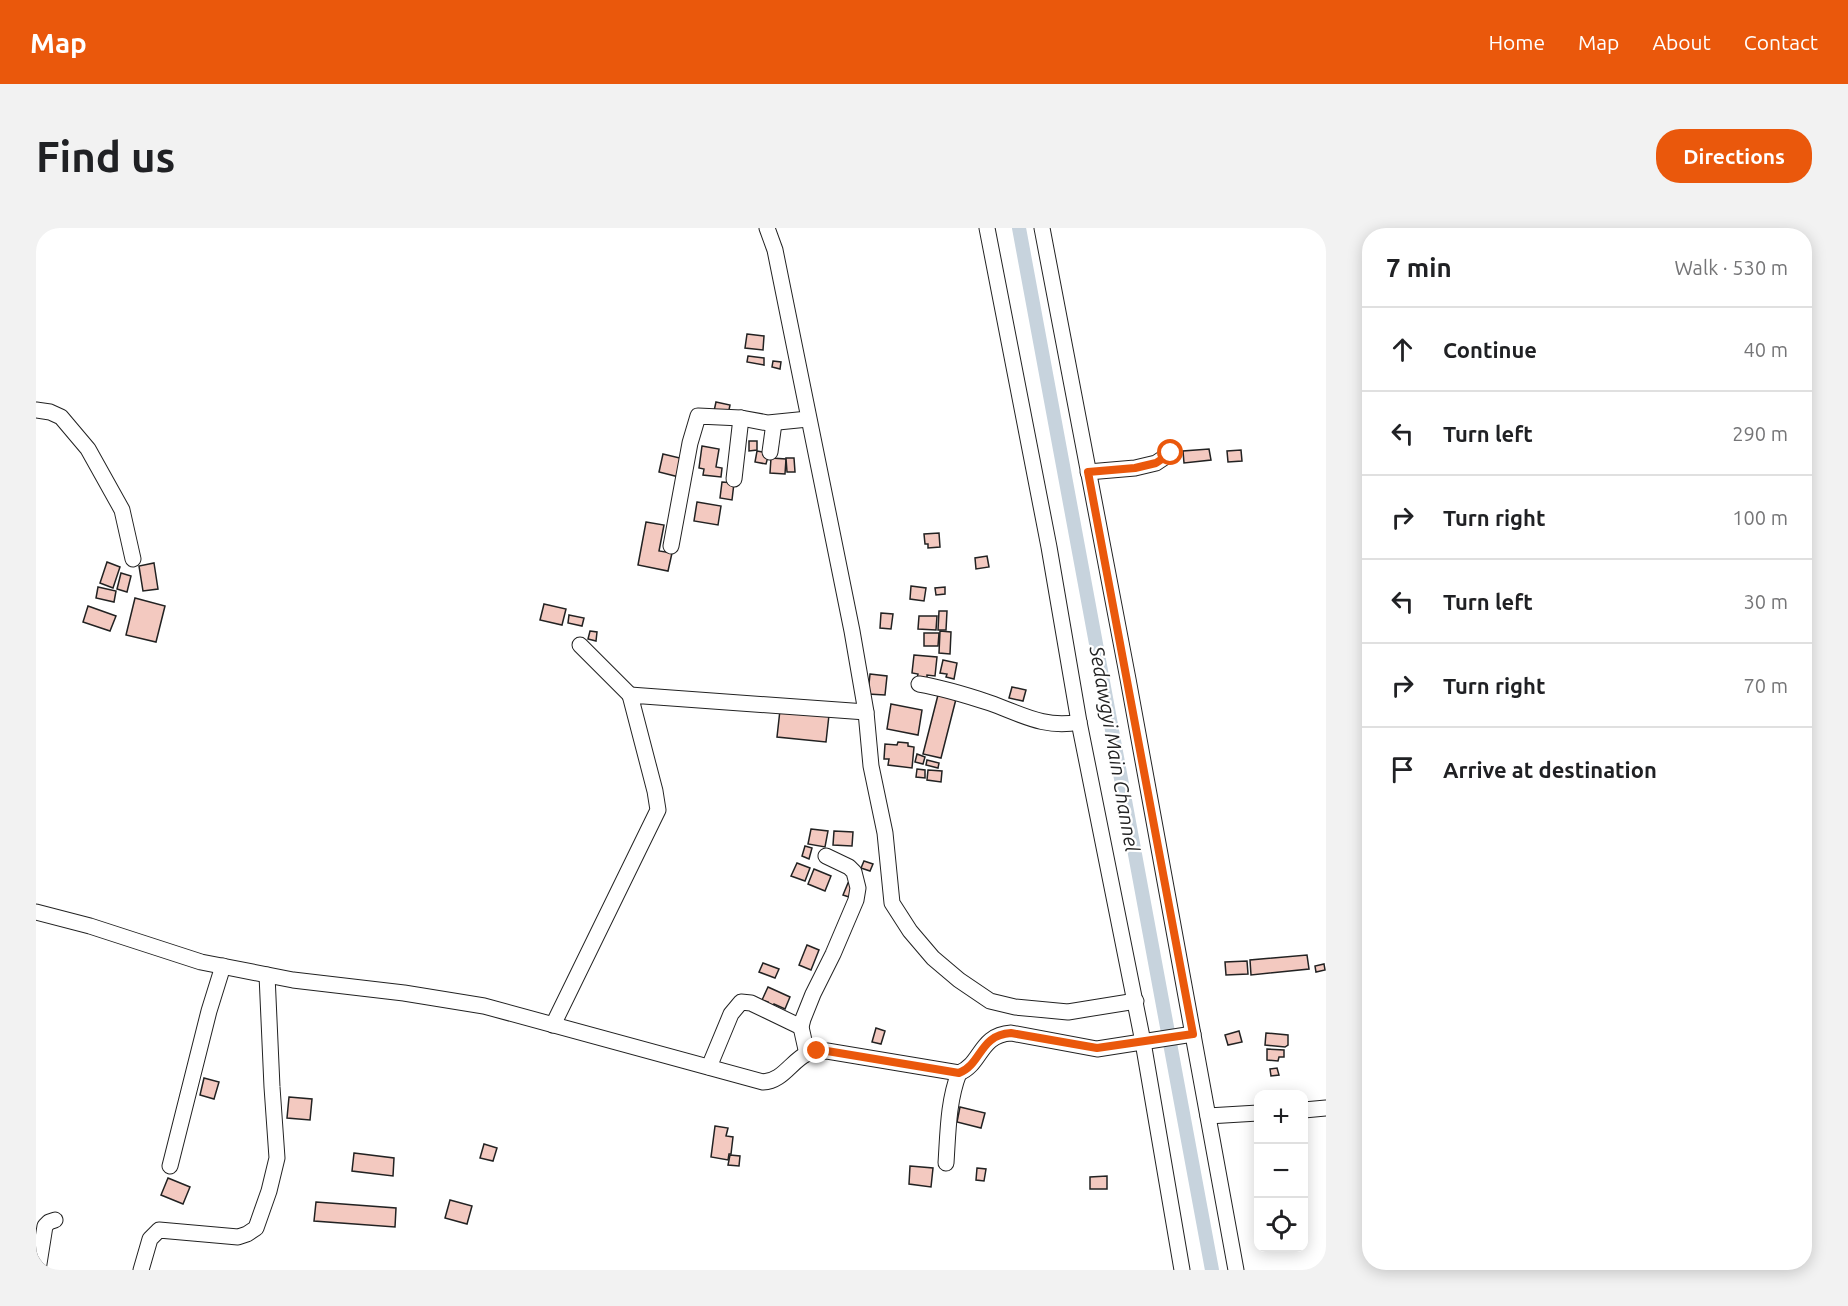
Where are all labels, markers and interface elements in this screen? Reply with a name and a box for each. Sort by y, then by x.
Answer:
text: Map [30,27,87,58]
text: Home [1488,30,1545,54]
text: Map [1578,30,1619,54]
text: About [1652,30,1711,54]
text: Contact [1744,30,1818,54]
button: Directions [1656,129,1812,183]
text: Find us [36,133,175,180]
text: 7 min [1386,253,1452,282]
text: Walk · 530 m [1675,256,1788,279]
icon: ahead [1386,333,1419,366]
text: Continue [1443,337,1537,362]
text: 40 m [1744,338,1788,361]
icon: left [1386,417,1419,450]
text: Turn left [1443,421,1533,446]
text: 290 m [1732,422,1788,445]
route start [1157,439,1183,465]
icon: right [1386,501,1419,534]
text: Turn right [1443,505,1545,530]
text: 100 m [1732,506,1788,529]
icon: left [1386,585,1419,618]
text: Turn left [1443,589,1533,614]
text: 30 m [1744,590,1788,613]
water label: Sedawgyi Main Channel [1085,643,1145,854]
icon: right [1386,669,1419,702]
text: Turn right [1443,673,1545,698]
text: 70 m [1744,674,1788,697]
icon: arrive [1386,753,1419,786]
text: Arrive at destination [1443,757,1657,782]
route end [803,1037,829,1063]
map controls [1254,1090,1308,1252]
button: + [1254,1090,1308,1144]
button: − [1254,1144,1308,1198]
button: locate [1254,1198,1308,1252]

